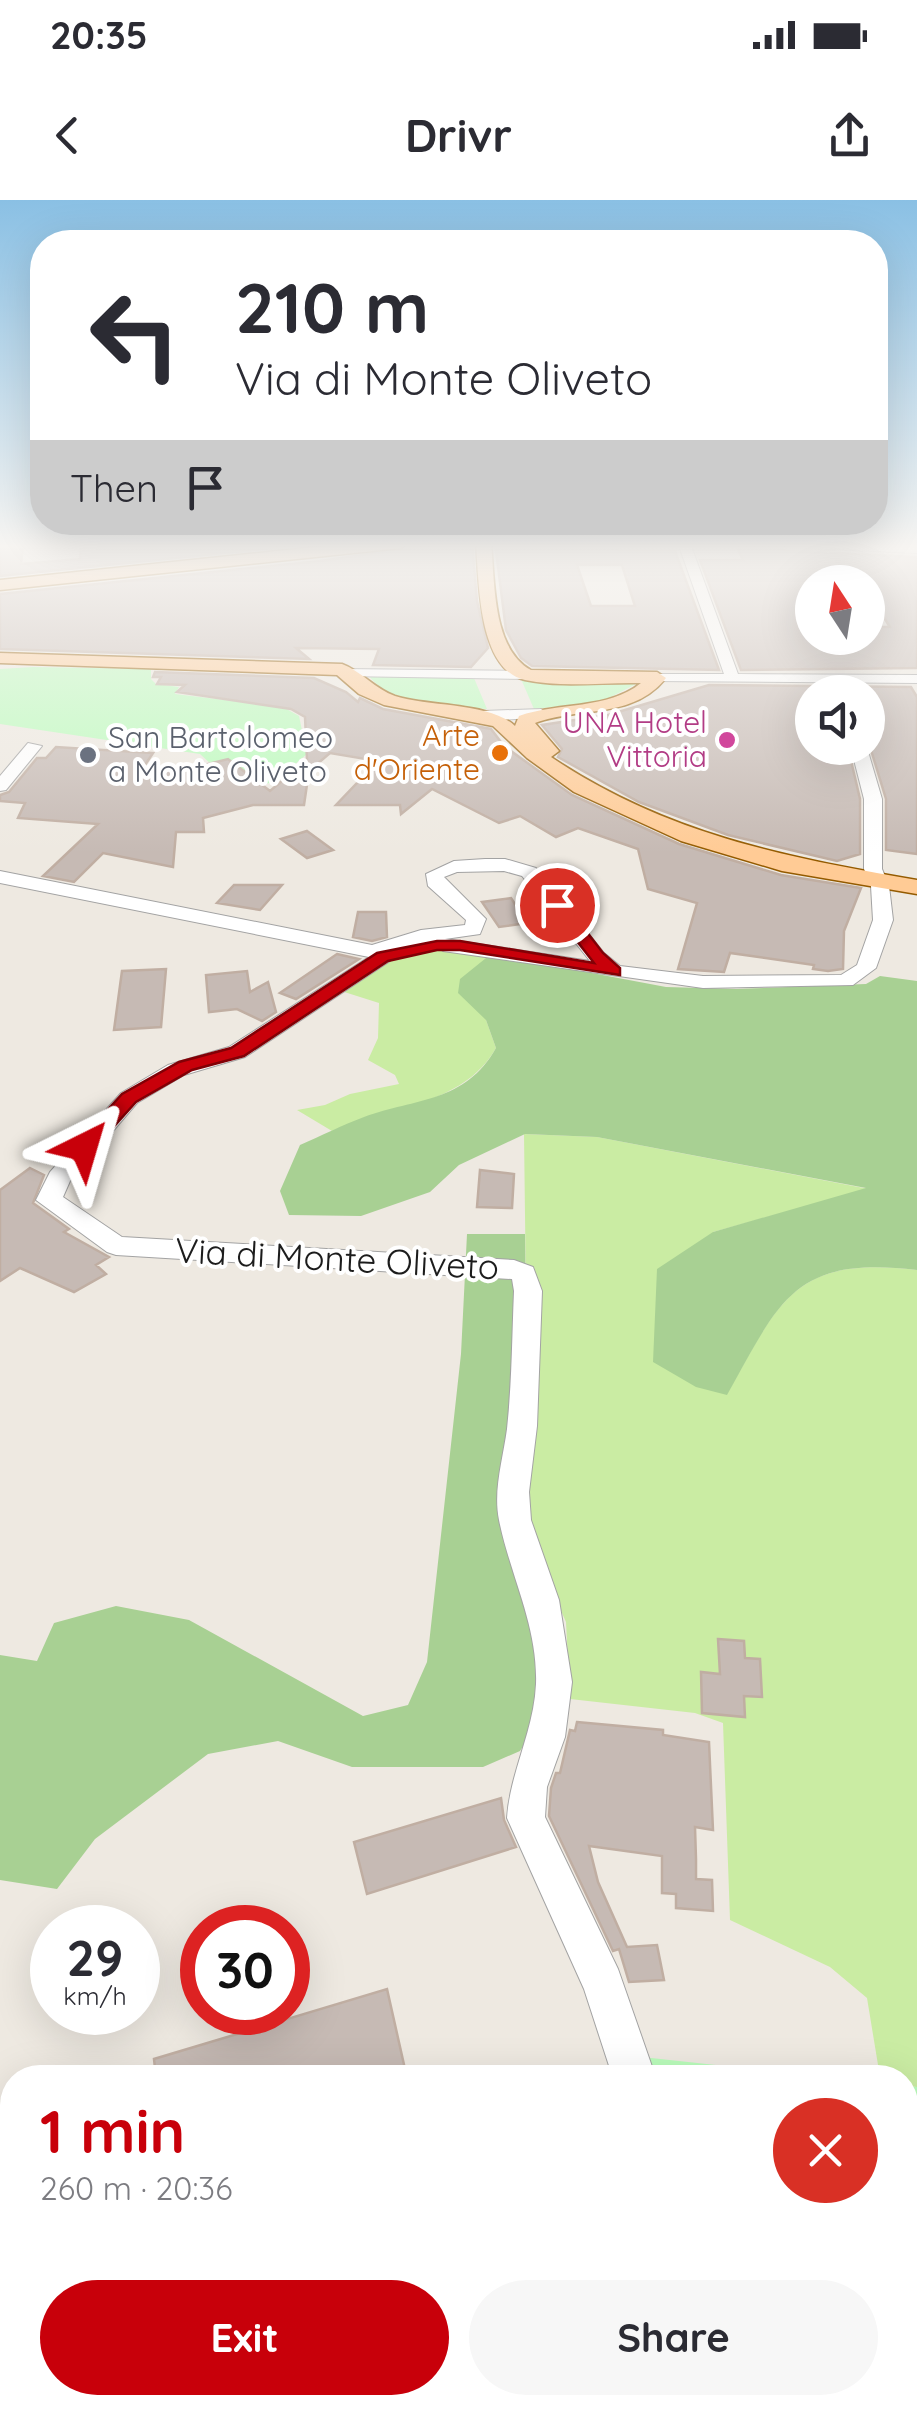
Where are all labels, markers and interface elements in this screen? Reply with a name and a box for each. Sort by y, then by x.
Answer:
text: 20:35 [50,11,148,59]
text: Drivr [405,107,512,163]
icon: back [40,108,95,163]
icon: share [822,108,877,163]
text: 210 m [235,263,429,351]
icon: left [70,270,200,400]
text: Via di Monte Oliveto [235,350,652,406]
icon: arrive [178,460,233,515]
text: Then [70,464,158,512]
north arrow [795,565,885,655]
map controls [795,565,885,765]
button: sound [795,675,885,765]
place label: UNA Hotel Vittoria [563,703,707,775]
place label: Arte d'Oriente [354,716,480,788]
place label: San Bartolomeo a Monte Oliveto [108,718,333,790]
marker: UNA Hotel Vittoria [716,729,738,751]
marker: Arte d'Oriente [489,742,511,764]
marker: San Bartolomeo a Monte Oliveto [77,744,99,766]
pin [515,863,600,948]
icon: arrive [530,878,585,933]
position arrow [32,1095,136,1199]
street label: Via di Monte Oliveto [174,1228,500,1288]
speed limit sign: 30 [180,1905,310,2035]
text: 29 [67,1926,123,1989]
text: km/h [63,1980,127,2011]
text: 1 min [40,2093,185,2168]
button: close [773,2098,878,2203]
text: 260 m · 20:36 [40,2168,232,2208]
button: Exit [40,2280,449,2395]
button: Share [469,2280,878,2395]

